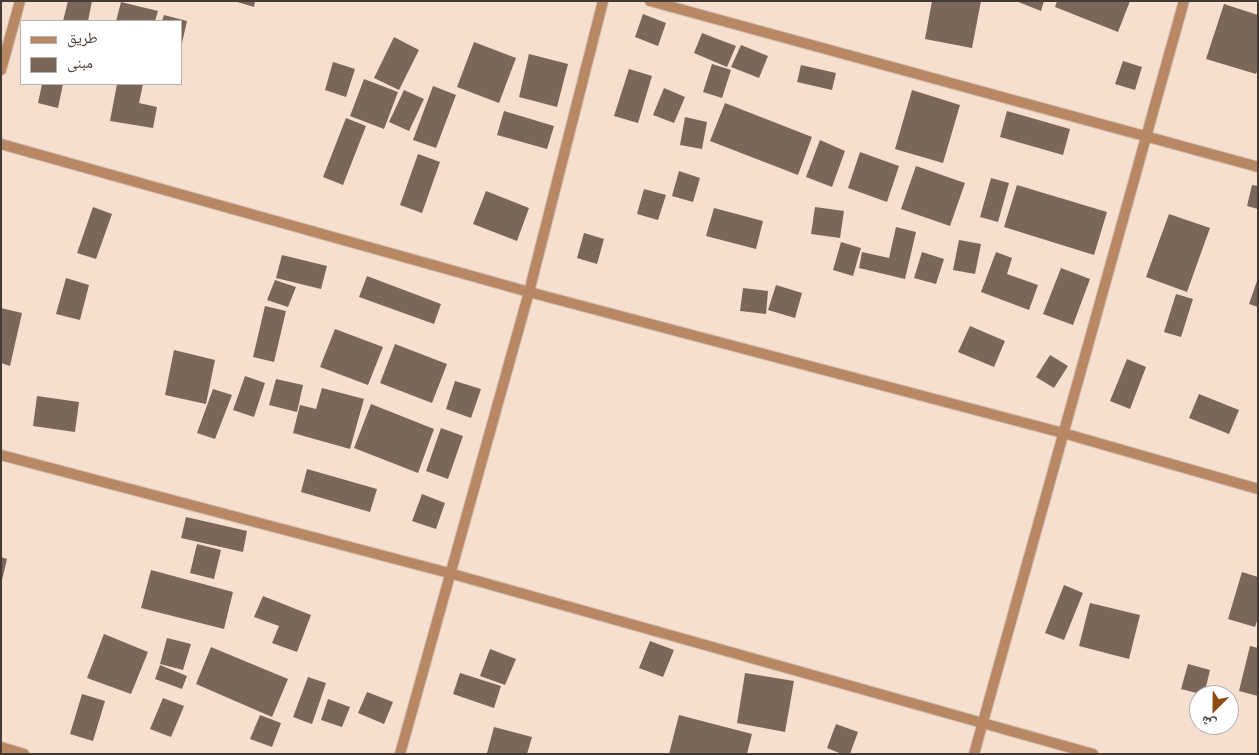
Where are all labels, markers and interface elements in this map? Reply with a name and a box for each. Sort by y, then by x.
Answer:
legend [20,20,182,85]
text: طريق [67,28,98,47]
text: مبنى [67,53,93,72]
north arrow [1189,685,1239,735]
text: ش [1198,712,1219,734]

